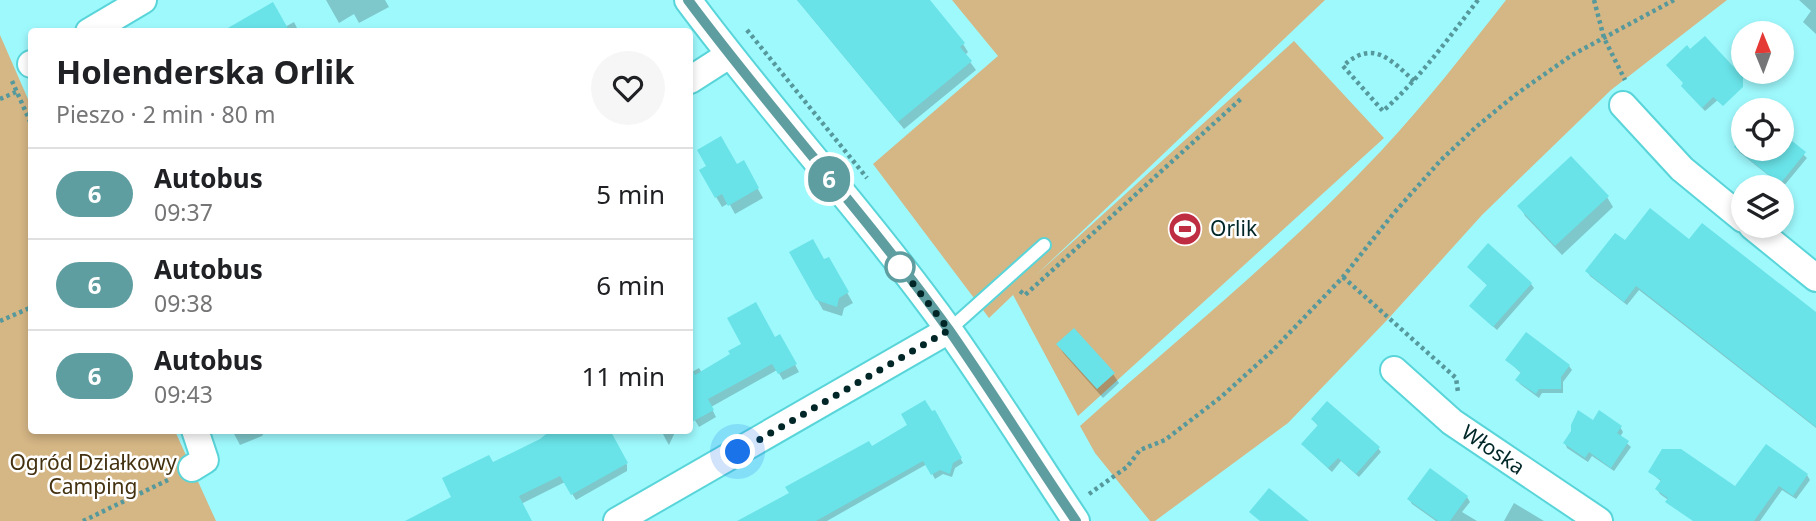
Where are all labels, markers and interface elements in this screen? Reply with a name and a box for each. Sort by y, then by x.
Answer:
north arrow [1731,21,1794,84]
map controls [1731,21,1794,238]
text: Holenderska Orlik [56,49,355,94]
button: heart [591,51,665,125]
text: Pieszo · 2 min · 80 m [56,98,275,130]
button: locate [1731,98,1794,161]
line badge: 6 [806,156,852,202]
text: Autobus [154,160,263,196]
text: 6 [822,162,836,195]
button: layers [1731,175,1794,238]
text: 5 min [596,176,665,212]
text: 6 [88,177,101,210]
text: 09:37 [154,196,213,228]
sports icon: Orlik [1166,210,1204,248]
place label: Orlik [1210,214,1258,242]
text: Autobus [154,251,263,287]
unlabelled marker [885,252,915,282]
text: 6 min [596,267,665,303]
text: 6 [88,268,101,301]
text: 09:38 [154,287,213,319]
text: Autobus [154,342,263,378]
text: 11 min [581,358,665,394]
text: 6 [88,359,101,392]
text: 09:43 [154,378,213,410]
street label: Włoska [1456,418,1531,481]
your location [720,434,755,469]
park label: Ogród Działkowy Camping [9,448,177,500]

